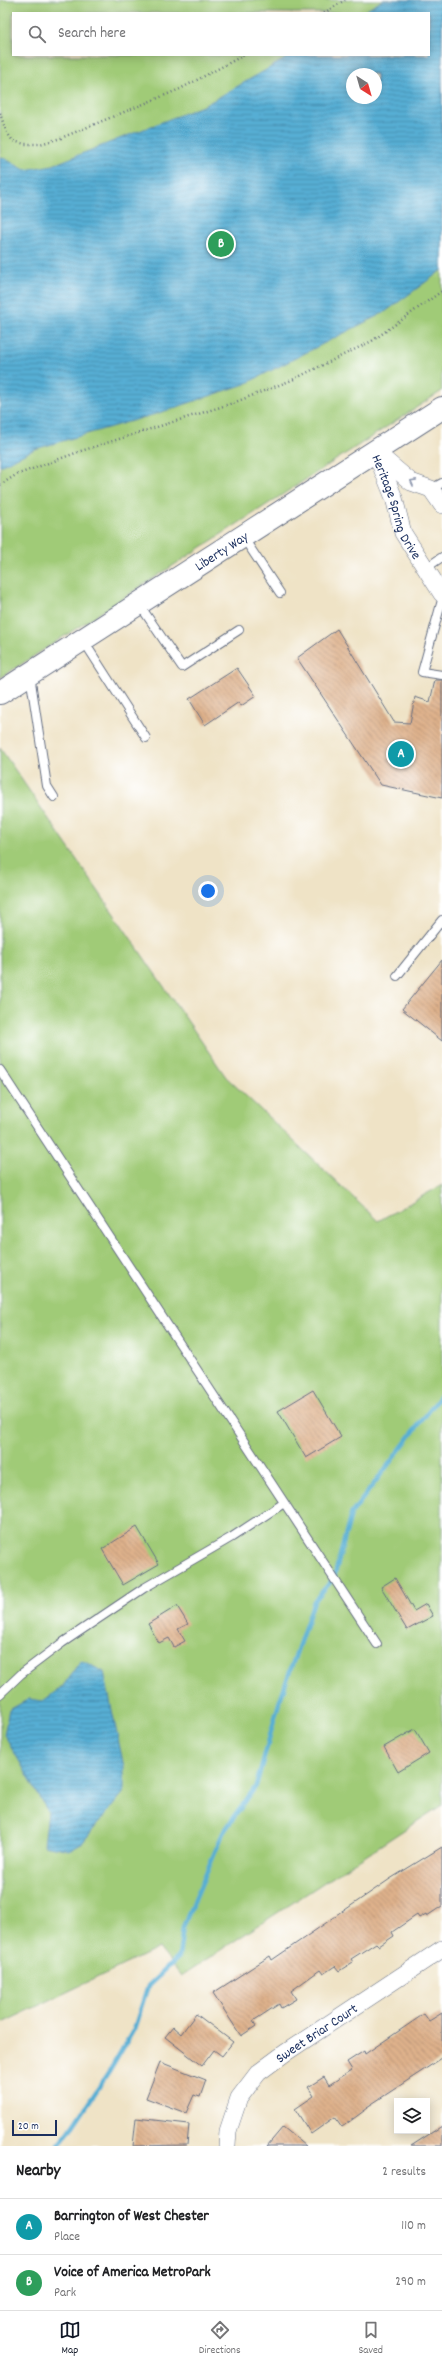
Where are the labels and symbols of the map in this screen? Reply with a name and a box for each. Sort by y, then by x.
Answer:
north arrow [346,68,382,104]
pin: B [208,229,234,259]
street label: Heritage Spring Drive [365,452,425,564]
one-way arrow [410,479,417,487]
street label: Liberty Way [191,527,253,577]
pin: A [388,739,414,769]
your location [198,881,218,901]
street label: Sweet Briar Court [272,2000,362,2069]
scale bar [12,2118,57,2137]

